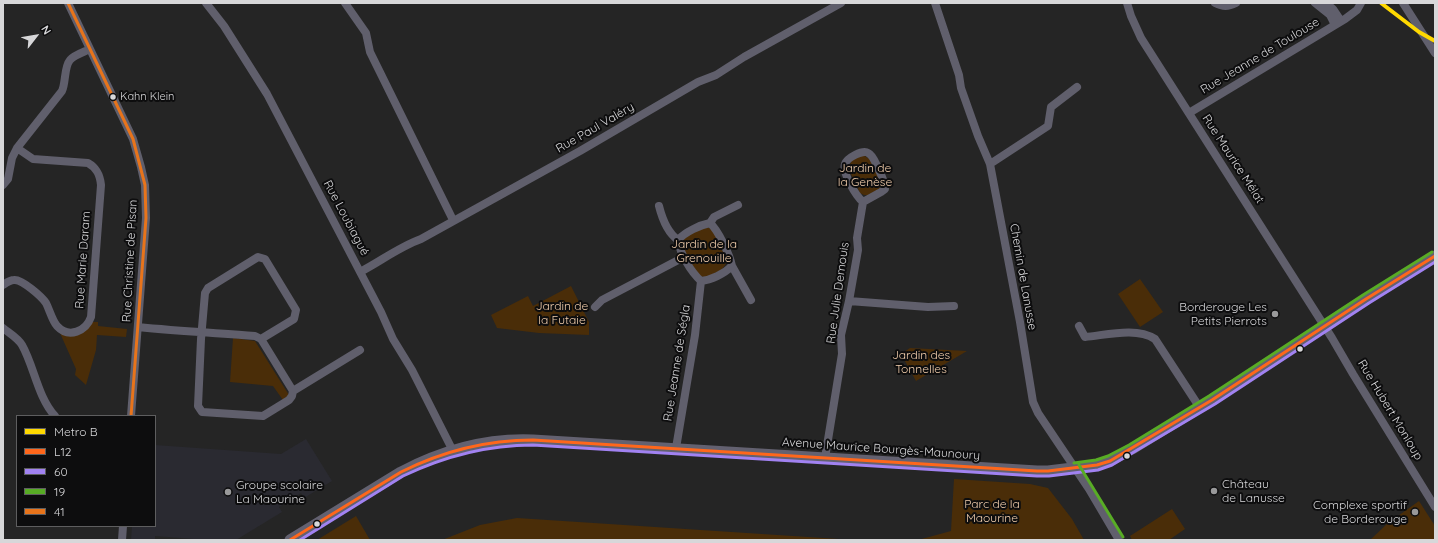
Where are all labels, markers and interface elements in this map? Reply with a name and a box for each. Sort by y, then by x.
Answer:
street label: Rue Jeanne de Toulouse [1198,15,1322,97]
north arrow [16,16,56,56]
text: N [38,23,54,37]
place label: Kahn Klein [120,90,174,104]
marker: Kahn Klein [108,92,118,102]
street label: Rue Paul Valéry [553,100,637,156]
street label: Rue Maurice Mélat [1199,112,1267,206]
park label: Jardin de la Genèse [838,161,892,189]
street label: Rue Loubiagué [320,178,372,258]
street label: Rue Christine de Pisan [120,199,140,323]
street label: Rue Marie Daram [72,211,94,309]
street label: Chemin de Lanusse [1007,223,1039,331]
park label: Jardin de la Grenouille [671,237,737,265]
street label: Rue Julie Demouis [824,241,852,345]
park label: Jardin de la Futaie [536,299,588,327]
place label: Borderouge Les Petits Pierrots [1179,300,1267,328]
street label: Rue Jeanne de Ségla [661,304,693,422]
marker: Borderouge Les Petits Pierrots [1270,309,1280,319]
unlabelled marker [1295,344,1305,354]
park label: Jardin des Tonnelles [892,348,950,376]
street label: Rue Hubert Monloup [1354,357,1426,463]
legend [16,415,156,527]
text: Metro B [54,424,97,439]
street label: Avenue Maurice Bourgès-Maunoury [781,435,981,463]
text: L12 [54,444,71,459]
unlabelled marker [1122,451,1132,461]
text: 60 [54,464,68,479]
place label: Château de Lanusse [1222,477,1285,505]
place label: Groupe scolaire La Maourine [236,478,323,506]
text: 19 [54,484,65,499]
marker: Château de Lanusse [1209,486,1219,496]
marker: Groupe scolaire La Maourine [223,487,233,497]
park label: Parc de la Maourine [964,497,1020,525]
place label: Complexe sportif de Borderouge [1313,498,1407,526]
text: 41 [54,504,65,519]
marker: Complexe sportif de Borderouge [1410,507,1420,517]
unlabelled marker [312,519,322,529]

